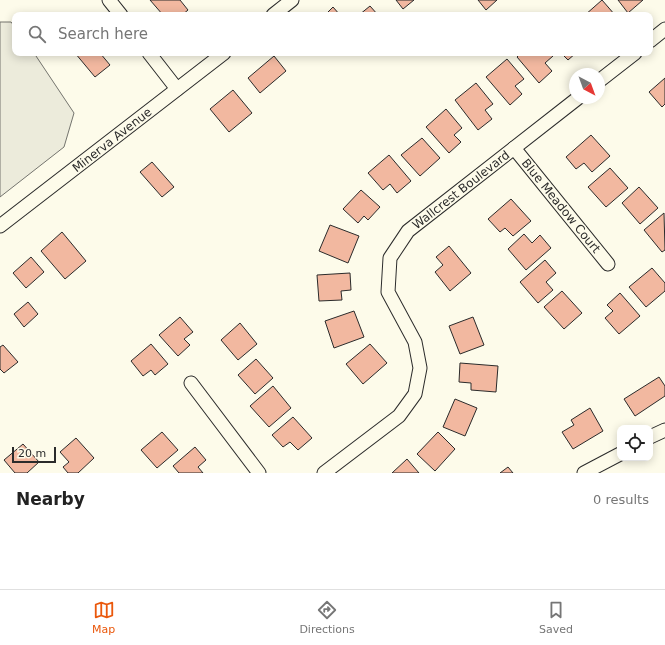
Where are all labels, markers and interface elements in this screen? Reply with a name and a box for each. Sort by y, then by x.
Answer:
search box [12,12,653,56]
icon: search [26,23,48,45]
text: Search here [58,25,148,43]
north arrow [569,68,605,104]
street label: Minerva Avenue [70,105,154,175]
street label: Wallcrest Boulevard [410,148,512,232]
street label: Blue Meadow Court [519,156,603,256]
map controls [617,425,653,461]
button: locate [617,425,653,461]
scale bar [12,445,56,464]
text: 20 m [18,447,46,460]
text: Nearby [16,489,85,509]
text: 0 results [593,492,649,507]
tab: Map [92,599,115,636]
tab: Directions [299,599,355,636]
tab: Saved [539,599,573,636]

